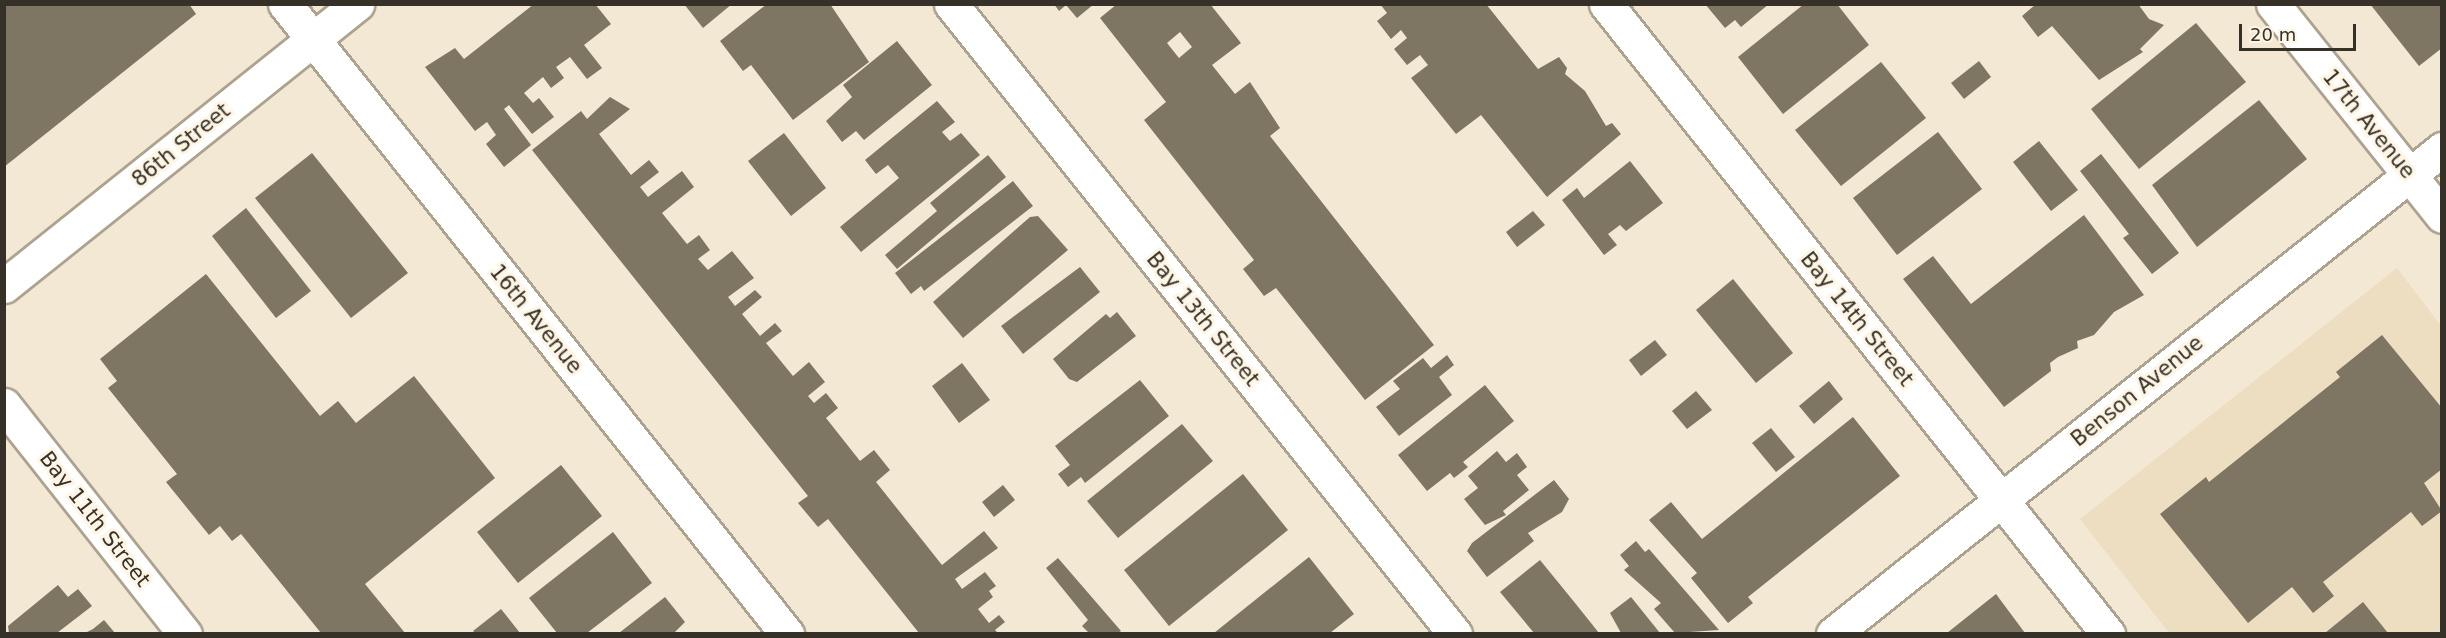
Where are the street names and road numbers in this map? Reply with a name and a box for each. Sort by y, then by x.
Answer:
street label: 17th Avenue [2317,64,2421,184]
street label: 86th Street [127,98,235,192]
street label: Bay 13th Street [1141,247,1265,391]
street label: Bay 14th Street [1795,247,1919,391]
street label: 16th Avenue [484,259,588,379]
street label: Benson Avenue [2066,330,2208,452]
street label: Bay 11th Street [34,446,156,592]

